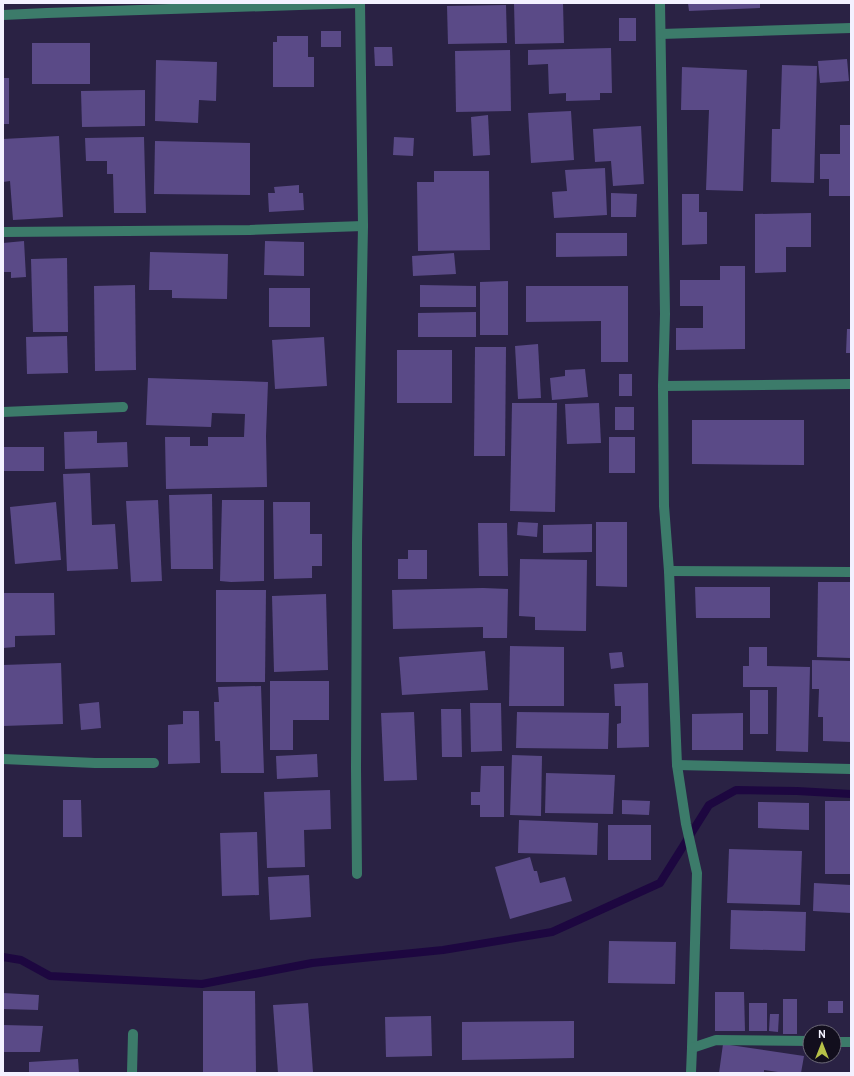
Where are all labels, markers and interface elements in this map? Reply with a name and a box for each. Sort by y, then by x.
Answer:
north arrow [802,1024,842,1064]
text: N [818,1028,826,1042]

